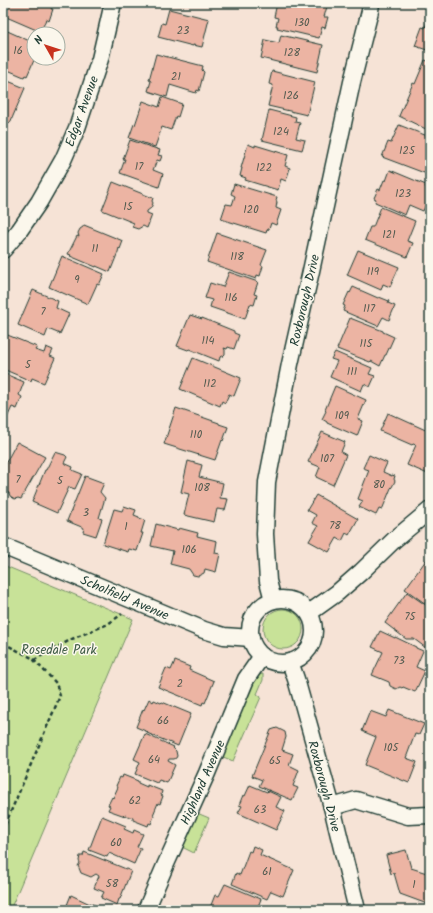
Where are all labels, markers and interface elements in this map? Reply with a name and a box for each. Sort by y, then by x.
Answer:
house number: 130 [294,14,310,32]
house number: 23 [177,22,189,40]
north arrow [26,26,66,66]
text: N [30,32,48,49]
house number: 16 [13,42,23,60]
house number: 128 [284,44,301,62]
house number: 21 [171,68,181,86]
street label: Edgar Avenue [60,73,105,150]
house number: 126 [283,87,299,105]
house number: 124 [273,123,289,141]
house number: 125 [399,142,416,160]
house number: 17 [135,158,144,176]
house number: 122 [256,159,272,177]
house number: 123 [395,185,411,203]
house number: 15 [123,198,134,216]
house number: 120 [243,201,259,219]
house number: 121 [382,226,396,244]
house number: 11 [92,240,98,258]
house number: 118 [230,248,244,266]
street label: Roxborough Drive [285,252,326,348]
house number: 119 [367,263,380,281]
house number: 9 [74,271,80,289]
house number: 116 [224,289,238,307]
house number: 117 [363,300,376,318]
house number: 7 [40,303,46,321]
house number: 114 [202,332,214,350]
house number: 115 [360,335,373,353]
house number: 5 [25,356,32,374]
house number: 111 [347,363,357,381]
house number: 112 [203,375,217,393]
house number: 109 [335,407,350,425]
house number: 110 [190,426,203,444]
house number: 107 [320,450,335,468]
house number: 7 [15,471,21,489]
house number: 5 [57,472,64,490]
house number: 80 [373,476,386,494]
house number: 108 [194,479,210,497]
house number: 3 [83,504,89,522]
house number: 78 [329,517,341,535]
house number: 1 [124,518,128,536]
house number: 106 [181,541,197,559]
street label: Scholfield Avenue [77,570,172,627]
house number: 75 [405,608,417,626]
park label: Rosedale Park [21,640,98,661]
house number: 73 [393,652,405,670]
house number: 2 [177,675,183,693]
house number: 66 [157,712,169,730]
street label: Highland Avenue [175,737,232,829]
street label: Roxborough Drive [301,738,346,834]
house number: 105 [384,739,400,757]
house number: 64 [148,751,160,769]
house number: 65 [269,752,282,770]
house number: 62 [129,792,141,810]
house number: 63 [254,801,266,819]
house number: 60 [110,834,122,852]
house number: 61 [262,863,272,881]
house number: 58 [106,875,119,893]
house number: 1 [412,876,416,894]

